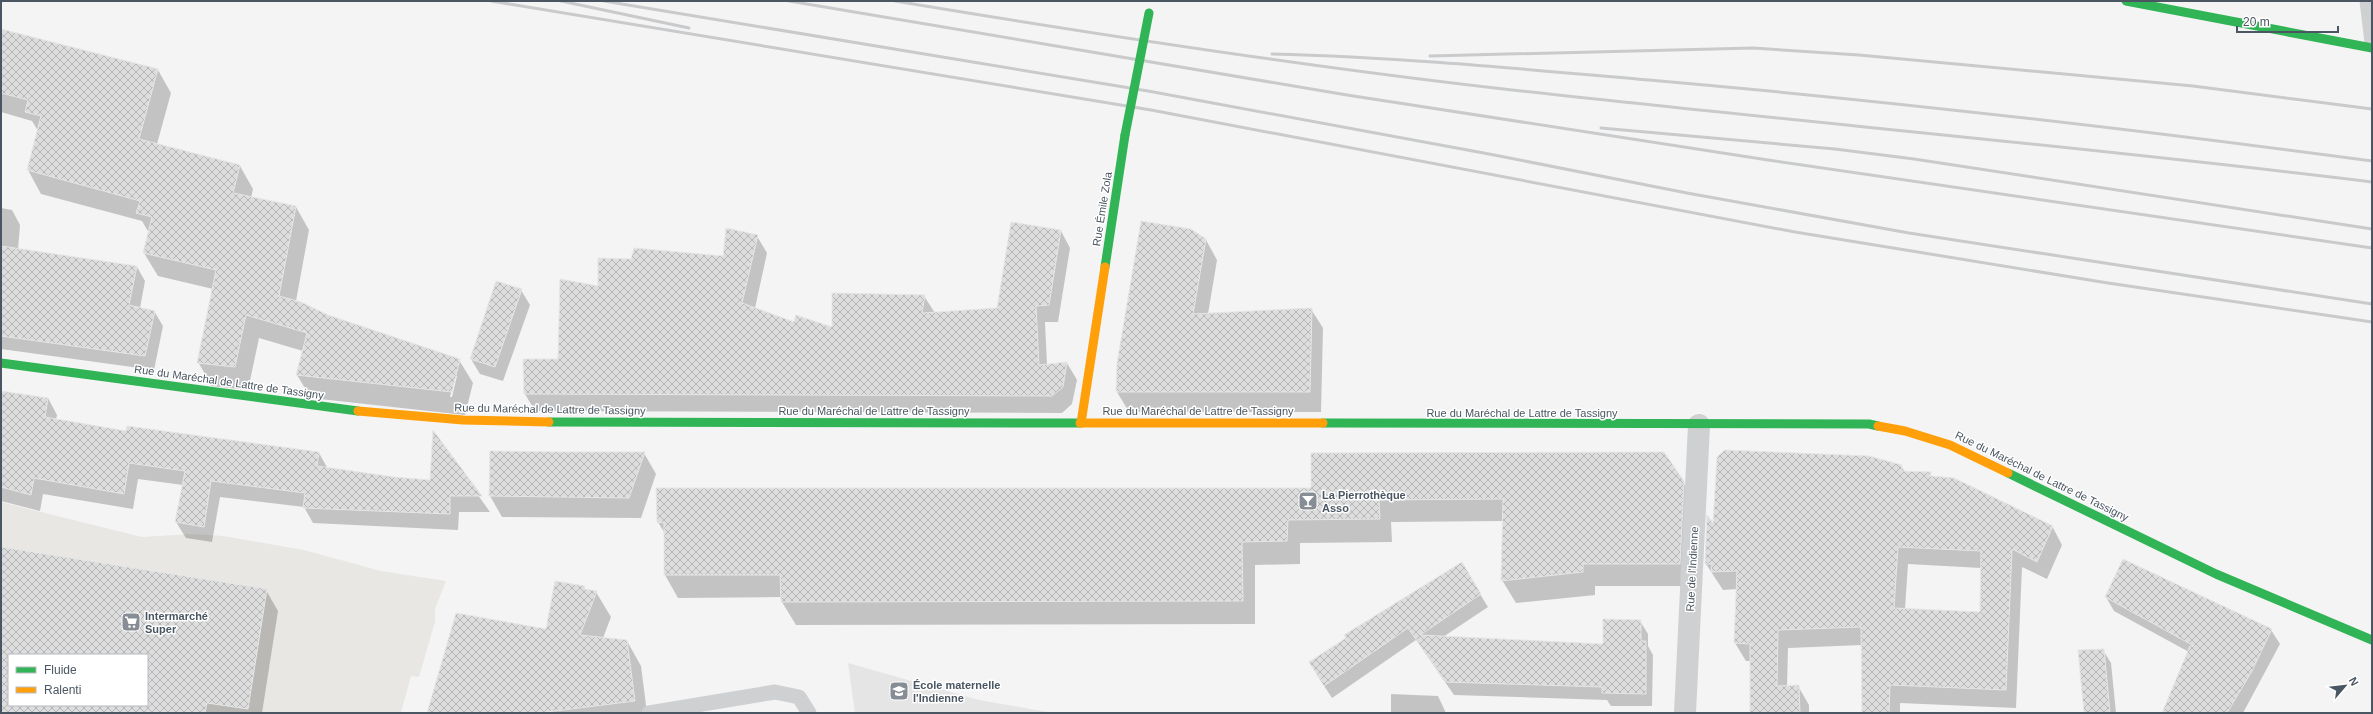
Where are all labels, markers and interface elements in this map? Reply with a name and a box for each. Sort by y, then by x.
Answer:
scale bar [2237,8,2338,34]
text: 20 m [2243,15,2270,29]
street label: Rue Émile Zola [1090,170,1114,247]
street label: Rue du Maréchal de Lattre de Tassigny [133,363,325,401]
street label: Rue du Maréchal de Lattre de Tassigny [454,401,646,417]
street label: Rue du Maréchal de Lattre de Tassigny [778,405,970,417]
street label: Rue du Maréchal de Lattre de Tassigny [1102,405,1294,417]
street label: Rue du Maréchal de Lattre de Tassigny [1426,407,1618,419]
street label: Rue du Maréchal de Lattre de Tassigny [1953,429,2131,524]
place label: La Pierrothèque Asso [1322,489,1406,514]
bar icon: La Pierrothèque Asso [1297,490,1319,512]
street label: Rue de l'Indienne [1684,526,1700,612]
place label: Intermarché Super [145,610,208,635]
supermarket icon: Intermarché Super [120,611,142,633]
legend [8,654,148,706]
text: Fluide [44,663,77,677]
north arrow [2325,666,2365,706]
text: N [2347,675,2361,688]
place label: École maternelle l'Indienne [913,679,1000,704]
school or university icon: École maternelle l'Indienne [888,680,910,702]
text: Ralenti [44,683,81,697]

